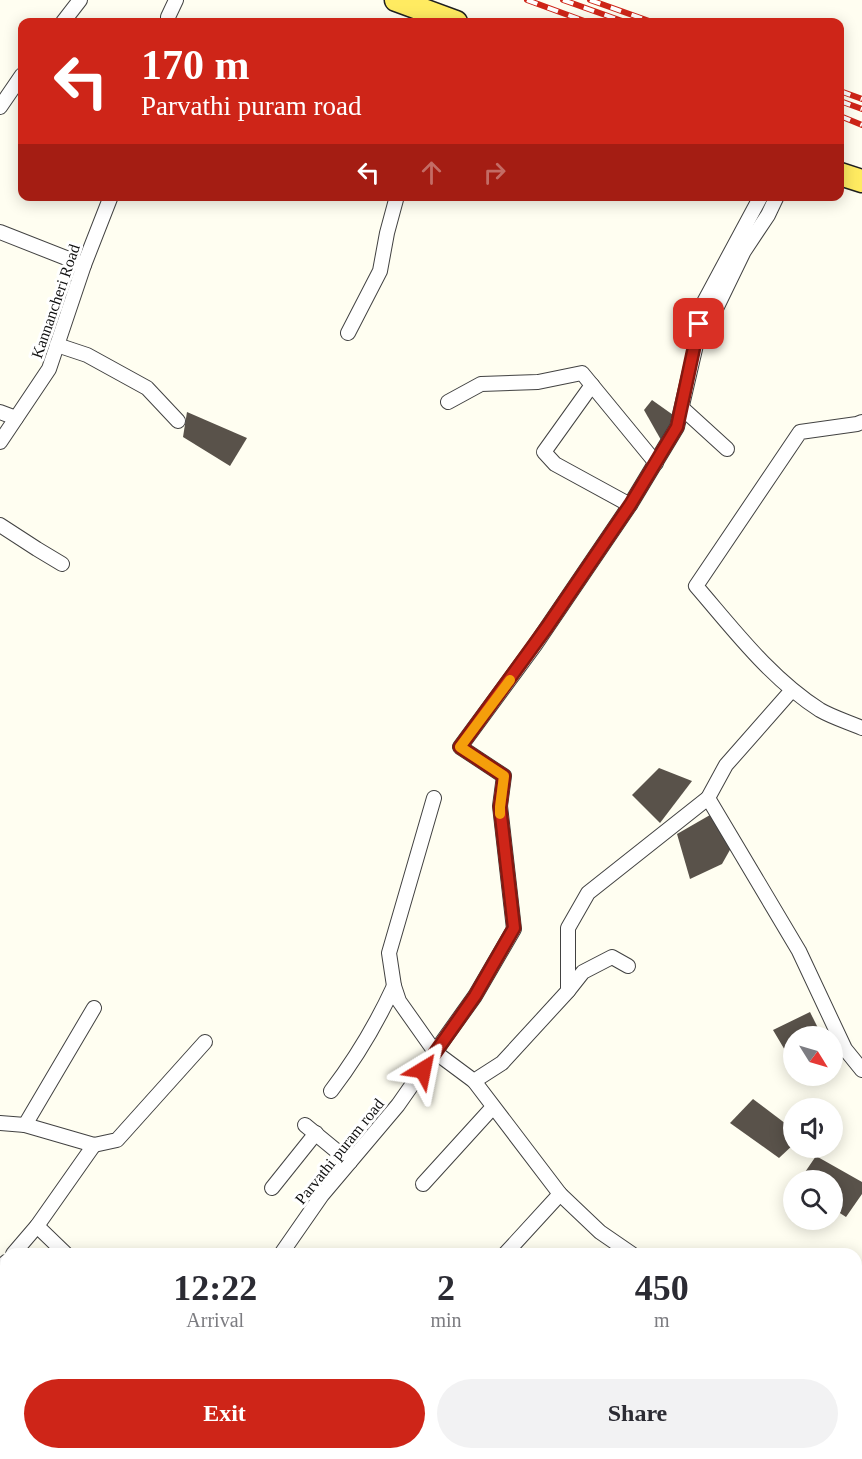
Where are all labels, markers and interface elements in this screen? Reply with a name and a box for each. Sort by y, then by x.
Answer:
icon: left [42,42,120,120]
text: 170 m [141,42,250,88]
text: Parvathi puram road [141,91,361,121]
icon: left [352,156,385,189]
icon: ahead [415,156,448,189]
icon: right [478,156,511,189]
street label: Kannancheri Road [28,242,83,360]
pin [673,298,724,349]
icon: arrive [682,307,715,340]
north arrow [783,1026,843,1086]
map controls [783,1026,843,1230]
position arrow [391,1038,455,1102]
street label: Parvathi puram road [292,1095,388,1208]
button: sound [783,1098,843,1158]
button: search [783,1170,843,1230]
text: 12:22 [173,1268,257,1308]
text: 2 [437,1268,455,1308]
text: 450 [635,1268,689,1308]
text: Arrival [186,1309,244,1331]
text: min [430,1309,462,1331]
text: m [654,1309,670,1331]
button: Exit [24,1379,425,1448]
button: Share [437,1379,838,1448]

